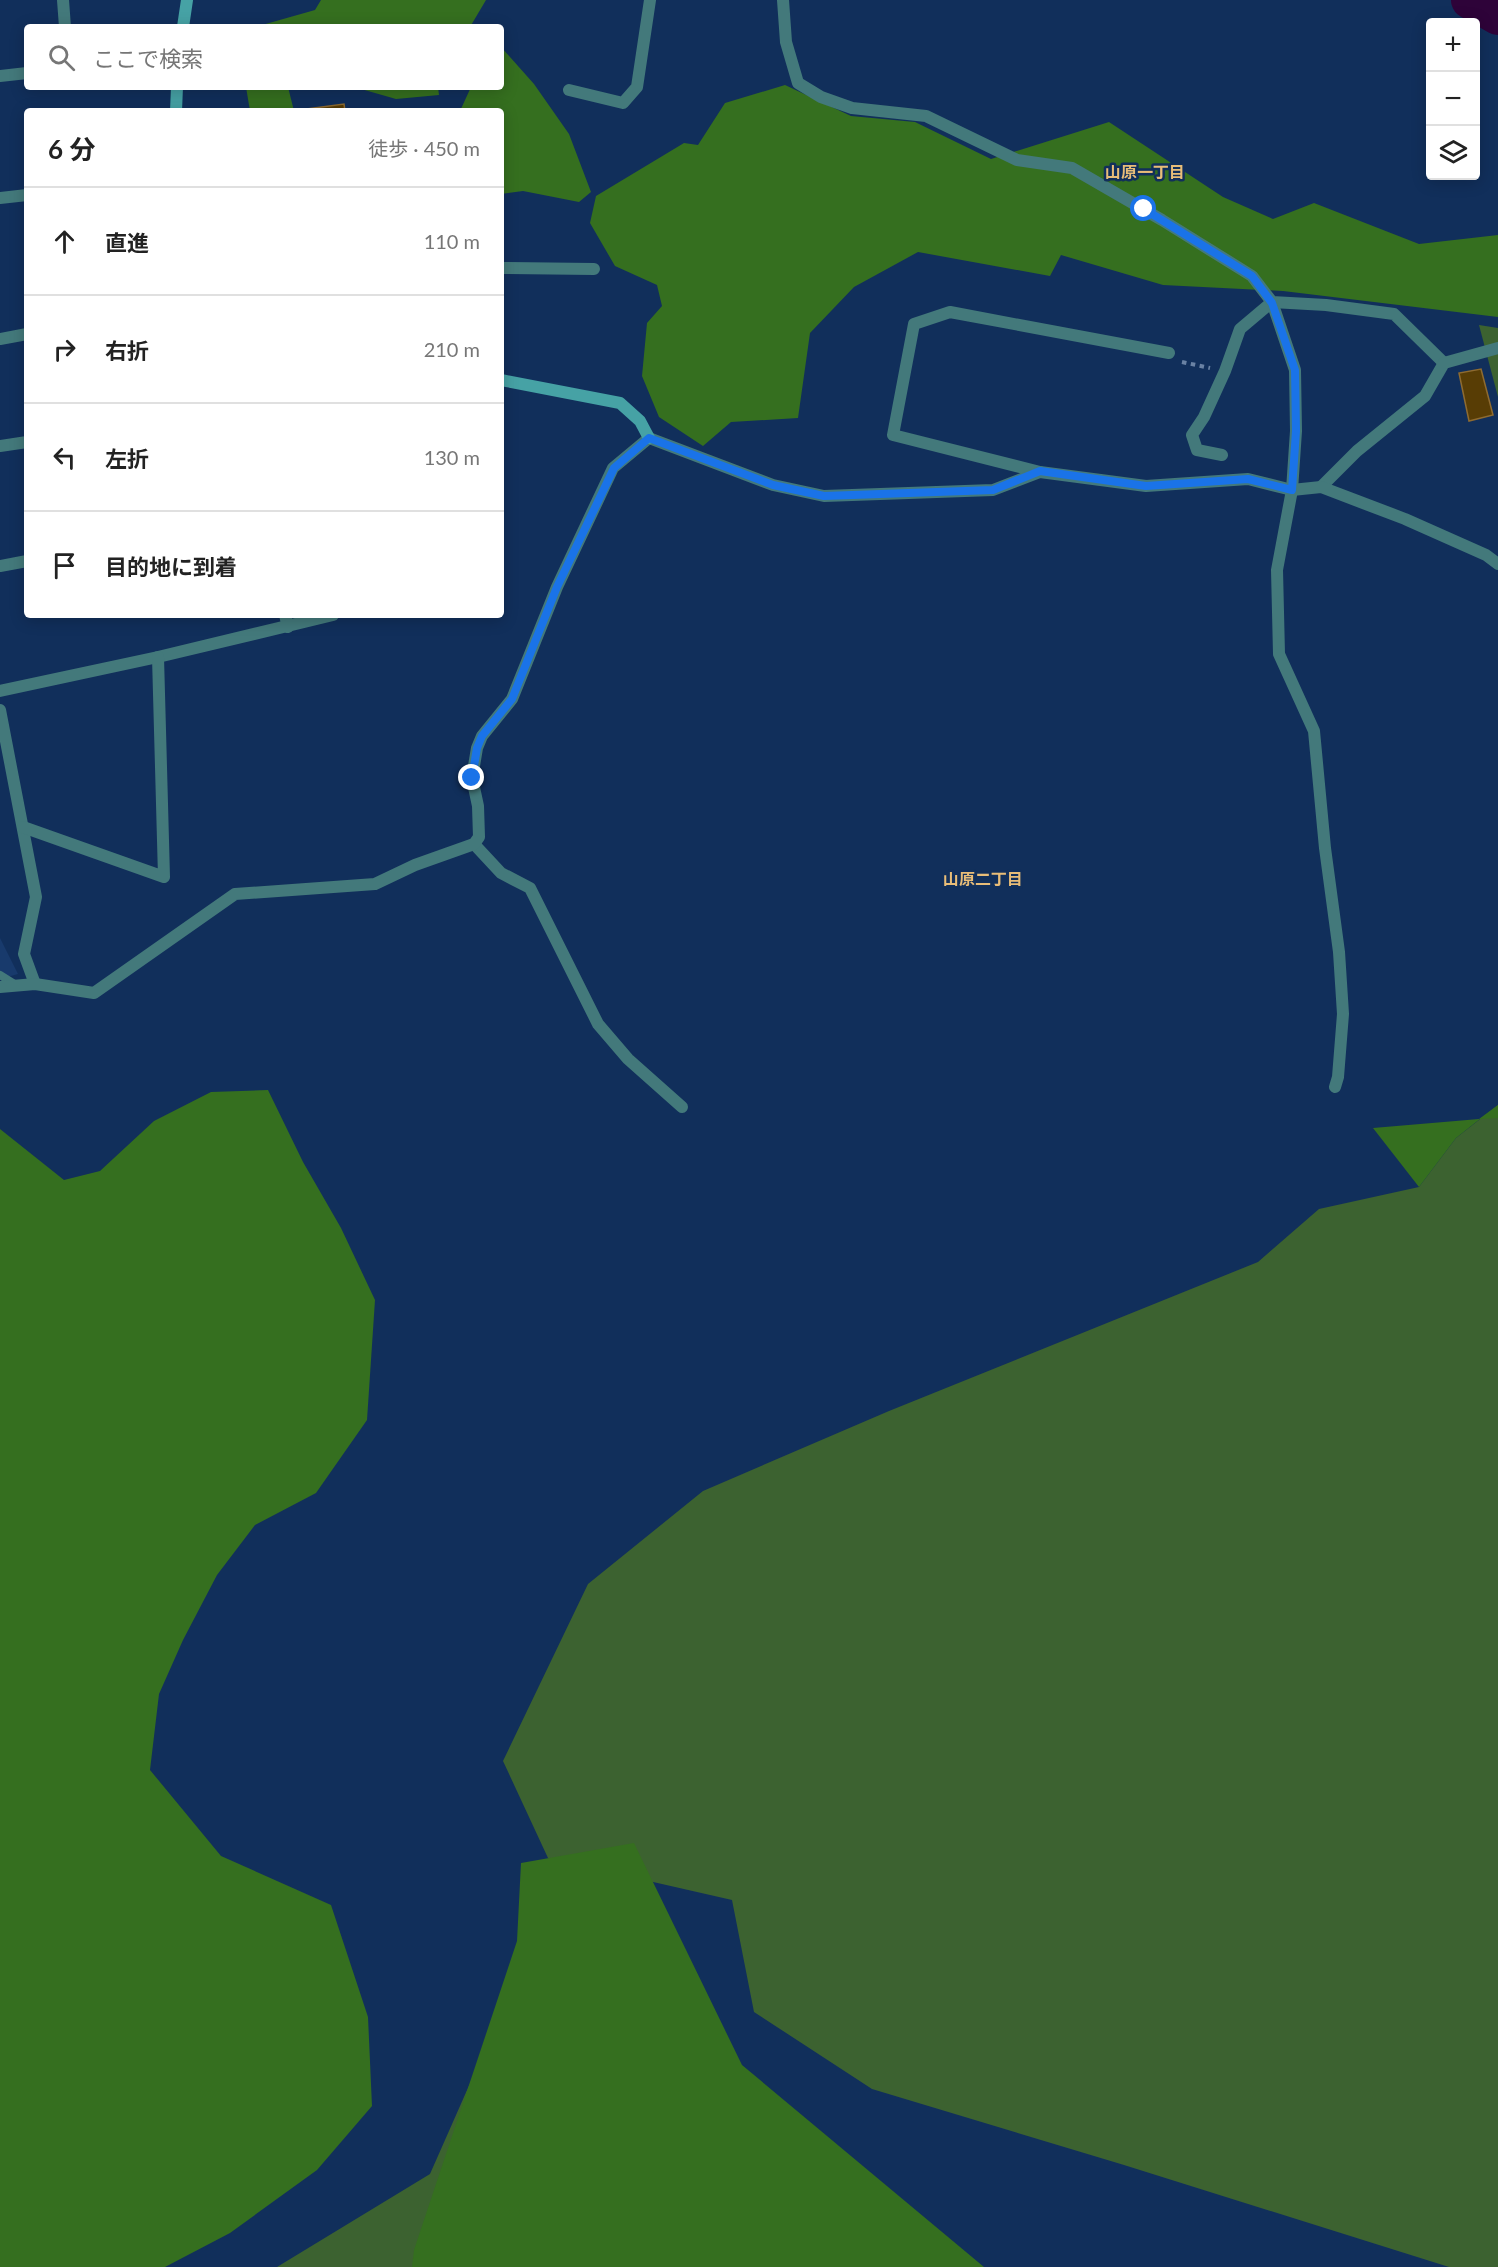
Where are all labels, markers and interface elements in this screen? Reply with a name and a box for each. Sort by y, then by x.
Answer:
map controls [1426,18,1480,180]
button: + [1426,18,1480,72]
search box [24,24,504,90]
icon: search [45,41,78,74]
text: ここで検索 [93,45,203,72]
button: − [1426,72,1480,126]
button: layers [1426,126,1480,180]
text: 6 分 [48,133,95,165]
text: 徒歩 · 450 m [368,136,480,160]
district label: 山原一丁目 [1105,162,1185,181]
route start [1130,195,1156,221]
icon: ahead [48,225,81,258]
text: 直進 [105,229,149,256]
text: 110 m [424,229,480,253]
icon: right [48,333,81,366]
text: 右折 [105,337,149,364]
text: 210 m [424,337,480,361]
icon: left [48,441,81,474]
text: 左折 [105,445,149,472]
text: 130 m [424,445,480,469]
icon: arrive [48,549,81,582]
text: 目的地に到着 [105,553,237,580]
route end [458,764,484,790]
district label: 山原二丁目 [943,869,1023,888]

